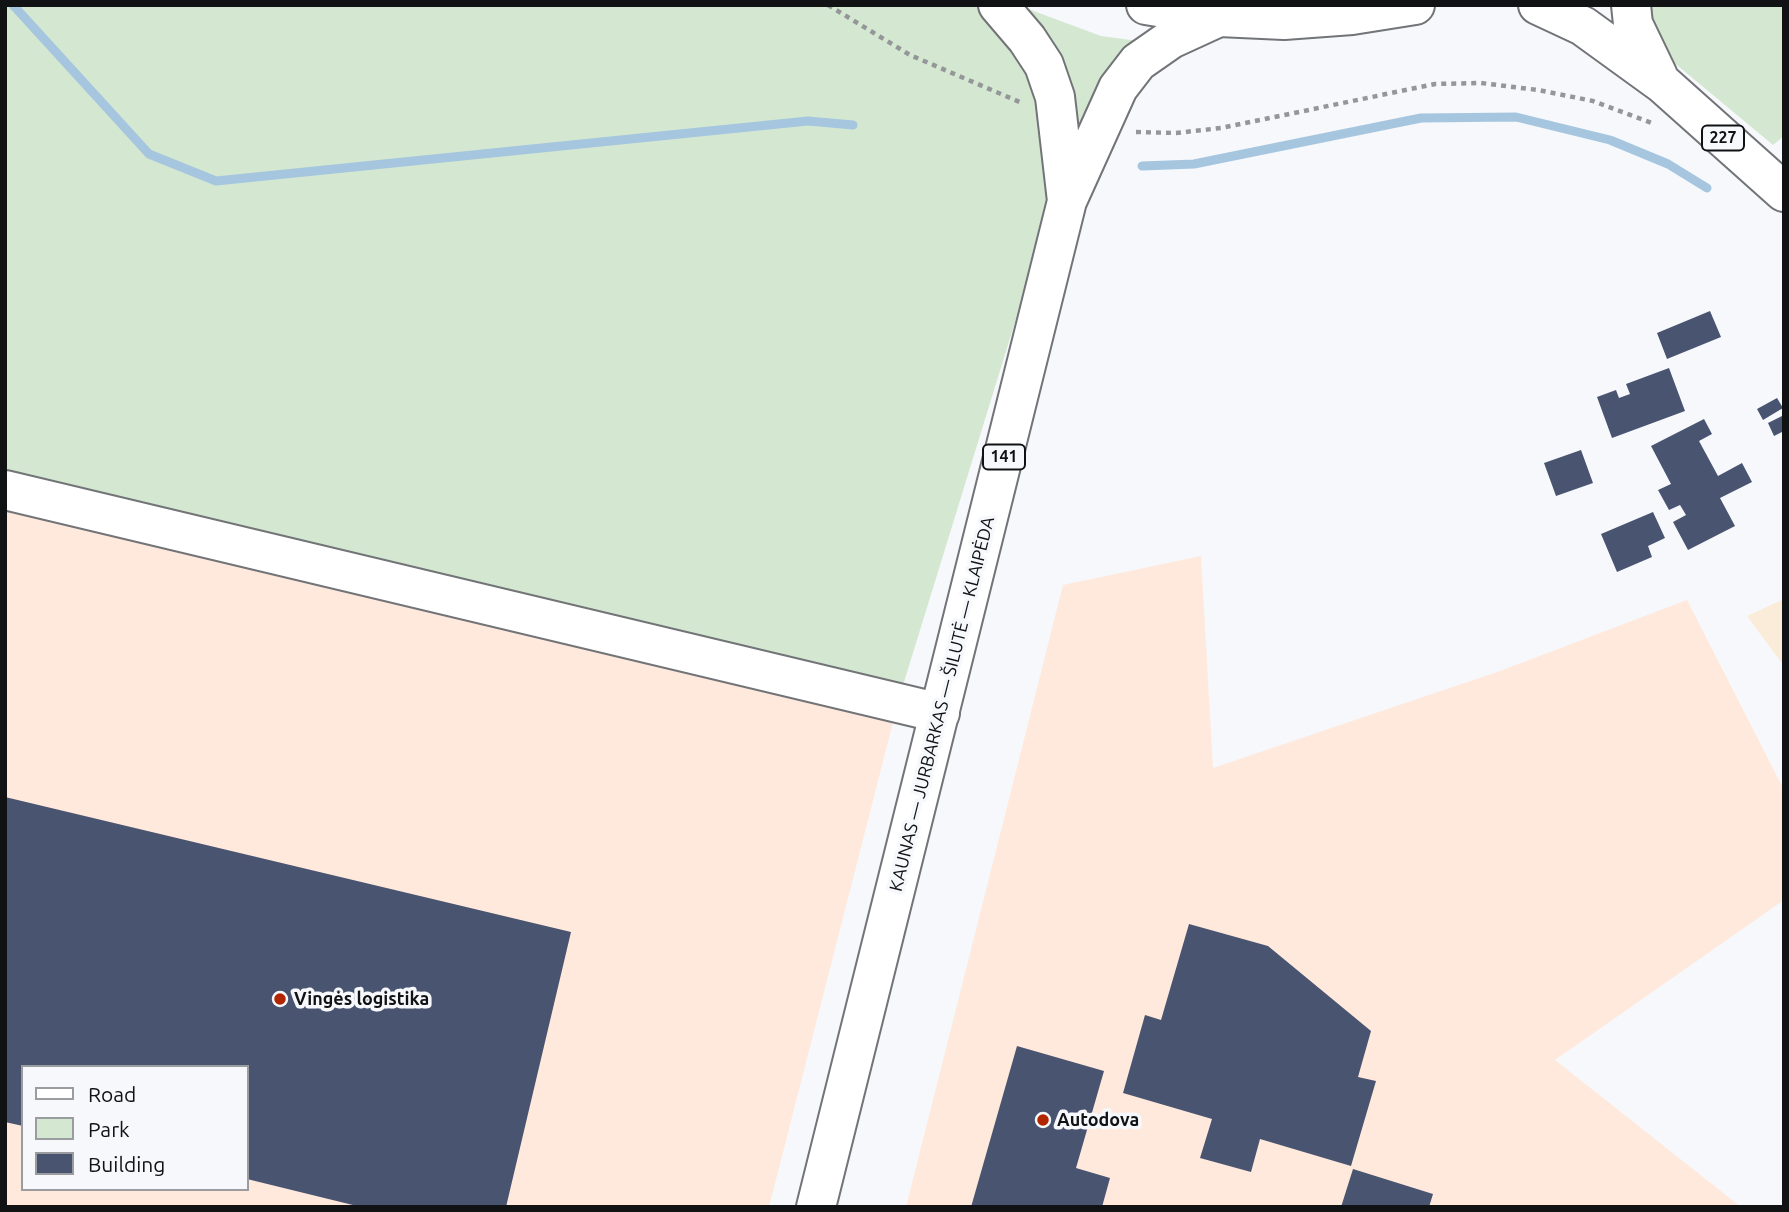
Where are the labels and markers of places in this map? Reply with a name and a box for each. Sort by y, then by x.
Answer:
place label: Vingės logistika [294,988,429,1010]
marker: Vingės logistika [272,991,288,1007]
place label: Autodova [1057,1109,1139,1131]
marker: Autodova [1035,1112,1051,1128]

